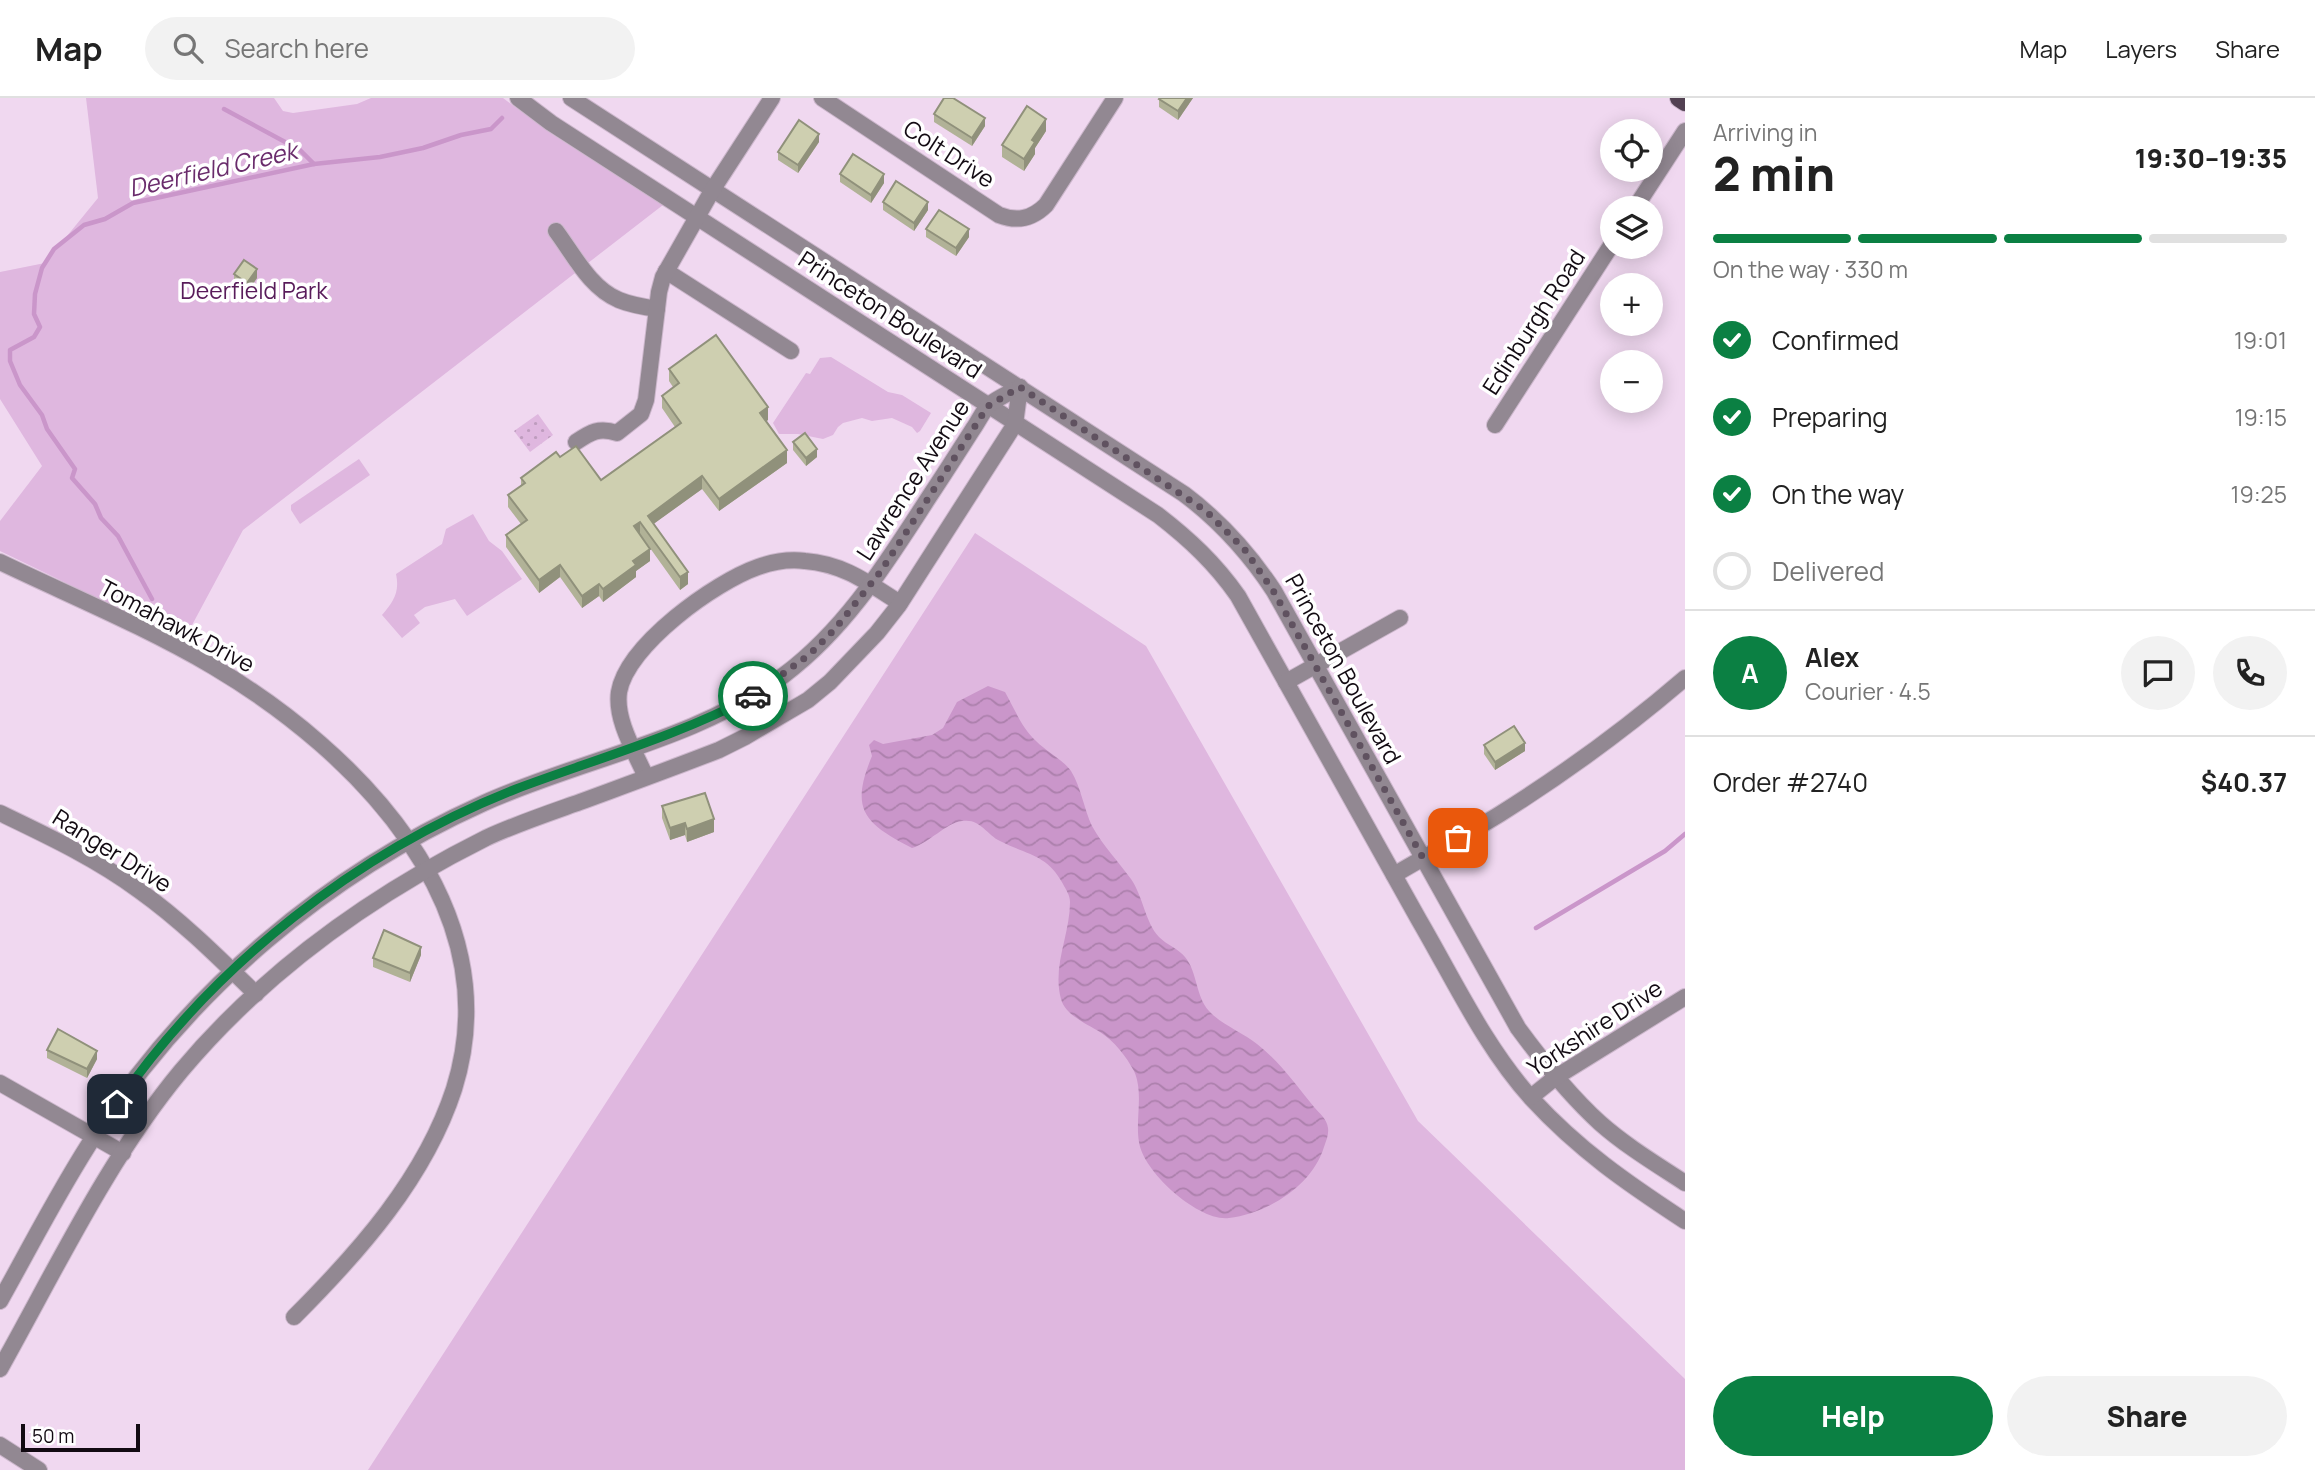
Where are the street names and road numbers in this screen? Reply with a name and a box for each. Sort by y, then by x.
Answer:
street label: Colt Drive [898,112,1001,195]
street label: Princeton Boulevard [793,243,988,386]
street label: Edinburgh Road [1474,243,1592,400]
street label: Lawrence Avenue [848,393,976,566]
street label: Princeton Boulevard [1278,568,1409,769]
street label: Tomahawk Drive [94,571,261,679]
street label: Ranger Drive [47,801,178,899]
street label: Yorkshire Drive [1521,972,1668,1083]

